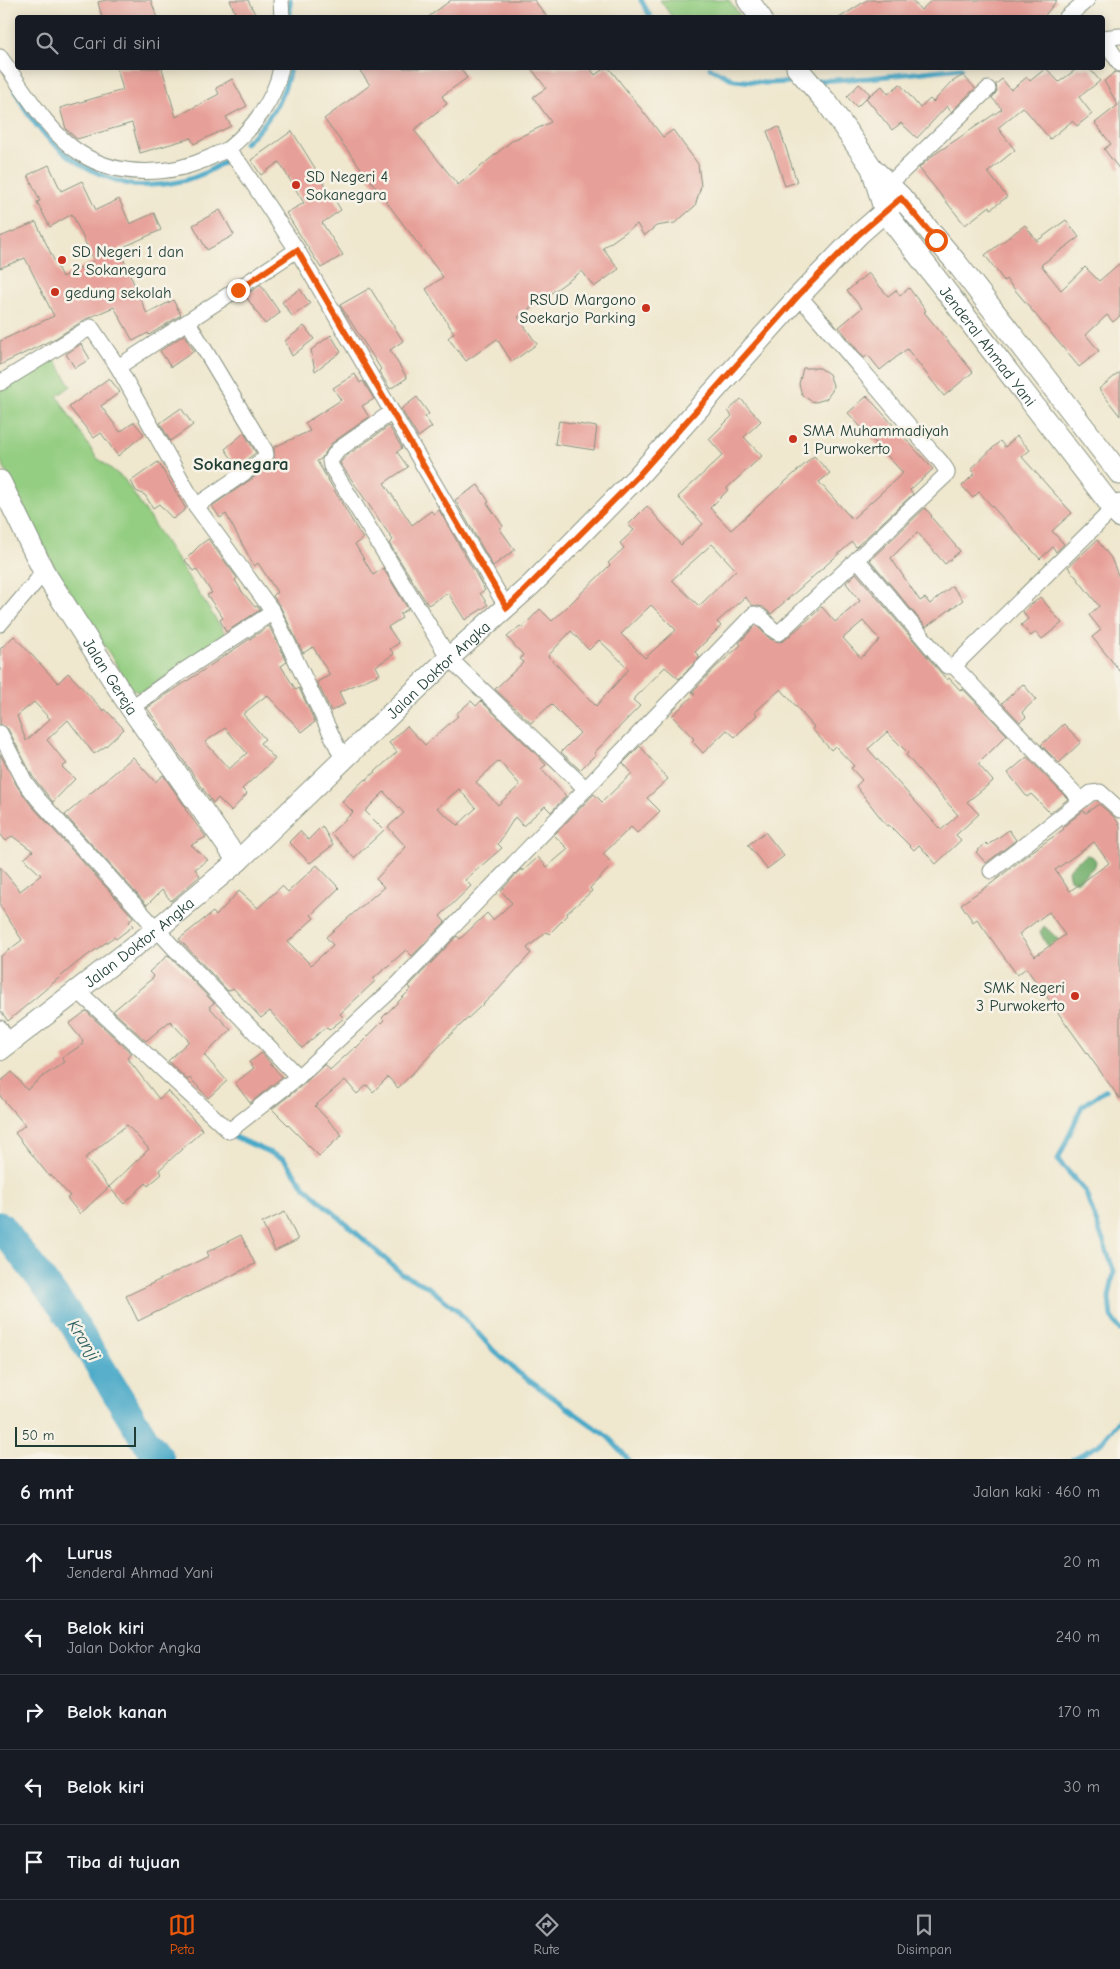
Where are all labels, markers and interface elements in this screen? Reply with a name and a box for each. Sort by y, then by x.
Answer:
search box [15,15,1105,70]
icon: search [33,29,61,57]
text: Cari di sini [73,32,160,54]
place label: SD Negeri 4 Sokanegara [306,168,388,204]
marker: SD Negeri 4 Sokanegara [290,179,302,191]
route start [925,229,948,252]
place label: SD Negeri 1 dan 2 Sokanegara [72,243,184,279]
marker: SD Negeri 1 dan 2 Sokanegara [56,254,68,266]
route end [227,279,250,302]
street label: Jenderal Ahmad Yani [936,283,1039,410]
place label: gedung sekolah [65,284,172,302]
marker: gedung sekolah [49,286,61,298]
place label: RSUD Margono Soekarjo Parking [519,291,636,327]
marker: RSUD Margono Soekarjo Parking [640,302,652,314]
place label: SMA Muhammadiyah 1 Purwokerto [803,422,949,458]
marker: SMA Muhammadiyah 1 Purwokerto [787,433,799,445]
district label: Sokanegara [193,453,289,475]
street label: Jalan Doktor Angka [384,618,494,723]
street label: Jalan Gereja [79,635,141,719]
street label: Jalan Doktor Angka [81,894,198,992]
place label: SMK Negeri 3 Purwokerto [976,979,1065,1015]
marker: SMK Negeri 3 Purwokerto [1069,990,1081,1002]
water label: Kranji [63,1316,105,1366]
scale bar [15,1424,136,1447]
text: 50 m [22,1427,54,1444]
text: 6 mnt [20,1480,73,1504]
text: Jalan kaki · 460 m [973,1483,1100,1501]
text: Lurus [67,1542,112,1564]
icon: ahead [20,1548,48,1576]
text: 20 m [1063,1553,1100,1571]
text: Jenderal Ahmad Yani [67,1564,213,1582]
text: Belok kiri [67,1617,144,1639]
icon: left [20,1623,48,1651]
text: 240 m [1056,1628,1100,1646]
text: Jalan Doktor Angka [67,1639,201,1657]
icon: right [20,1698,48,1726]
text: Belok kanan [67,1701,167,1723]
text: 170 m [1058,1703,1100,1721]
icon: left [20,1773,48,1801]
text: Belok kiri [67,1776,144,1798]
text: 30 m [1064,1778,1100,1796]
icon: arrive [20,1848,48,1876]
text: Tiba di tujuan [67,1851,180,1873]
tab: Peta [168,1911,196,1958]
tab: Rute [533,1911,561,1958]
tab: Disimpan [897,1911,952,1958]

